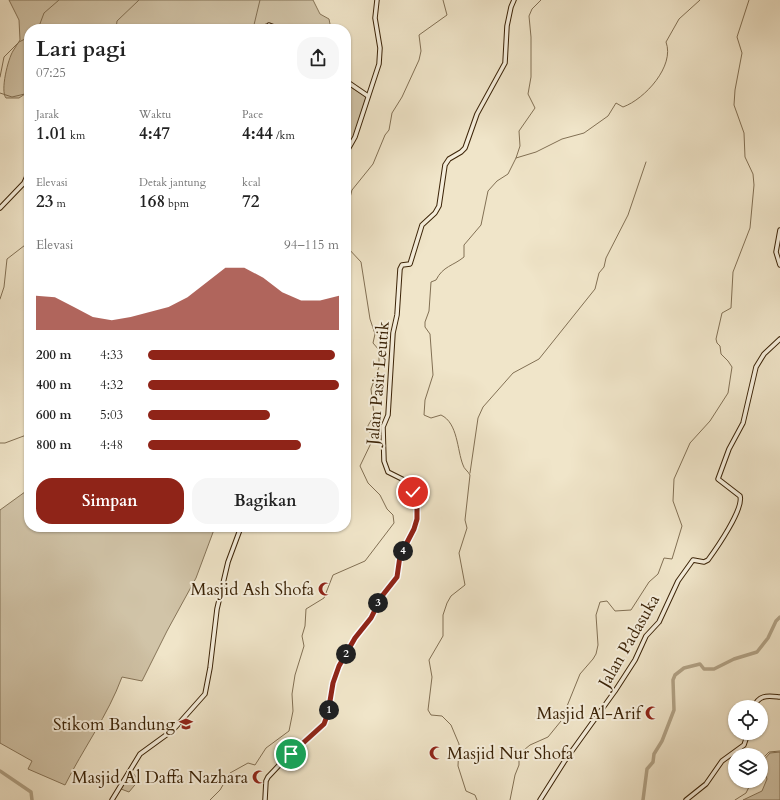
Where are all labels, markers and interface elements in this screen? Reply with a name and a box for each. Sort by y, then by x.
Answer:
text: Lari pagi [36,34,126,64]
button: share [297,37,339,79]
text: 07:25 [36,64,66,82]
text: Jarak [36,107,59,122]
text: Waktu [139,107,171,122]
text: Pace [242,107,263,122]
text: 1.01 [36,122,67,145]
text: 4:47 [139,122,170,145]
text: 4:44 [242,122,273,145]
text: km [67,128,85,143]
text: /km [273,128,295,143]
text: Elevasi [36,175,68,190]
text: Detak jantung [139,175,206,190]
text: kcal [242,175,260,190]
text: 23 [36,190,53,213]
text: 168 [139,190,165,213]
text: 72 [242,190,259,213]
text: m [53,196,66,211]
text: bpm [165,196,189,211]
text: Elevasi [36,236,73,254]
text: 94–115 m [284,236,339,254]
street label: Jalan Pasir Leutik [361,319,395,449]
text: 200 m [36,346,71,364]
text: 4:33 [100,346,123,364]
text: 400 m [36,376,71,394]
text: 4:32 [100,376,123,394]
text: 600 m [36,406,71,424]
text: 5:03 [100,406,123,424]
text: 800 m [36,436,71,454]
text: 4:48 [100,436,123,454]
pin [396,475,430,509]
button: Simpan [36,478,184,524]
button: Bagikan [192,478,339,524]
icon: check [402,481,424,503]
pin: 4 [393,541,413,561]
text: 4 [400,543,406,558]
place label: Masjid Ash Shofa [191,578,315,601]
mosque icon: Masjid Ash Shofa [317,581,333,597]
street label: Jalan Padasuka [591,590,665,694]
pin: 3 [368,593,388,613]
text: 3 [375,595,381,610]
pin: 2 [336,644,356,664]
text: 2 [343,646,349,661]
pin: 1 [319,700,339,720]
map controls [728,700,768,788]
button: locate [728,700,768,740]
text: 1 [326,702,332,717]
place label: Masjid Al-Arif [537,702,644,725]
mosque icon: Masjid Al-Arif [644,705,660,721]
place label: Stikom Bandung [53,713,175,736]
school or university icon: Stikom Bandung [178,716,194,732]
pin [274,737,308,771]
place label: Masjid Nur Shofa [447,742,574,765]
icon: arrive [280,743,302,765]
mosque icon: Masjid Nur Shofa [428,745,444,761]
button: layers [728,748,768,788]
place label: Masjid Al Daffa Nazhara [72,766,249,789]
mosque icon: Masjid Al Daffa Nazhara [251,769,267,785]

